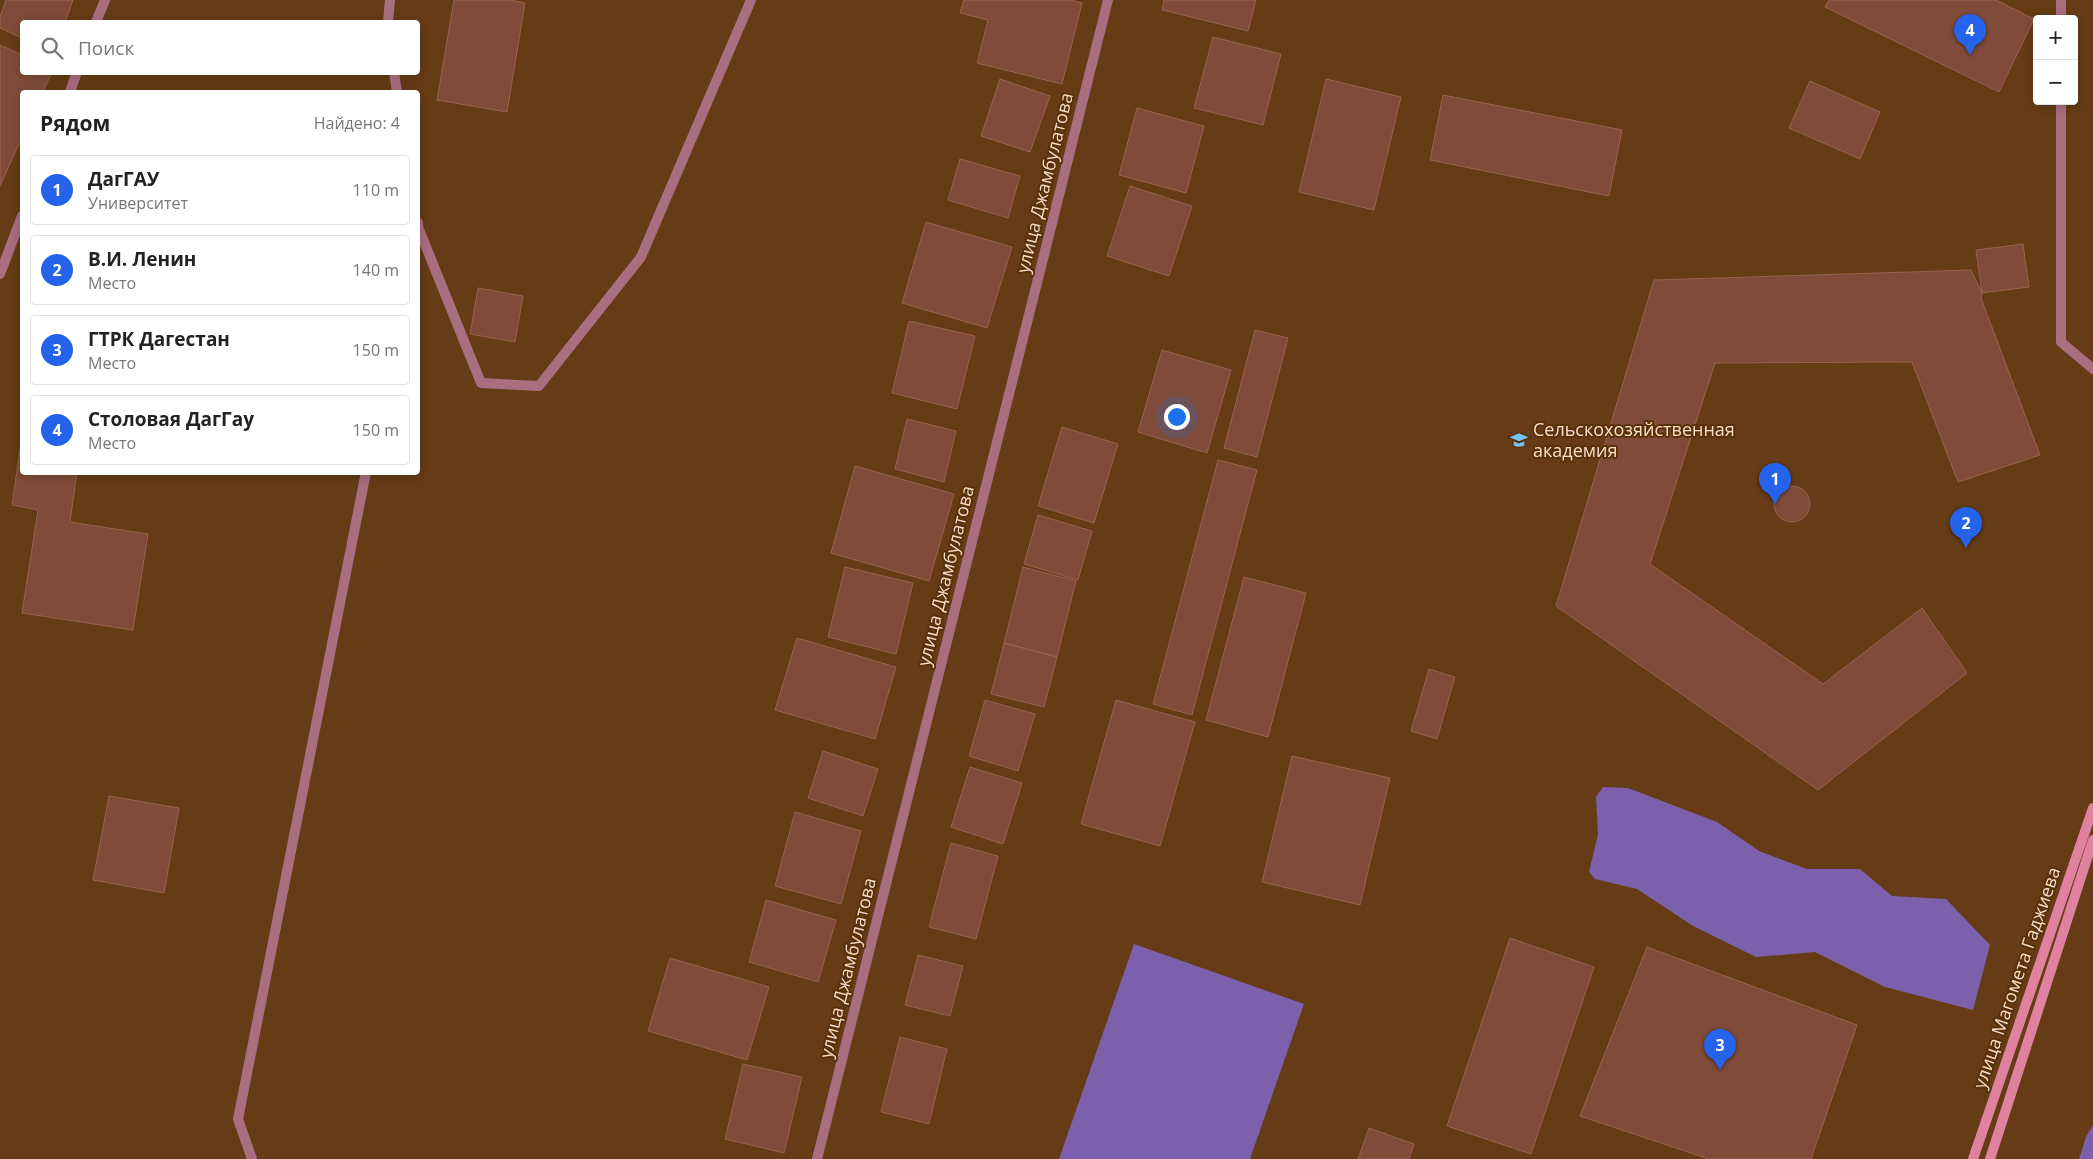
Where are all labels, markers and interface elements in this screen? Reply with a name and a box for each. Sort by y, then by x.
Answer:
pin: 4 [1954,14,1986,55]
map controls [2033,15,2078,105]
button: + [2033,15,2078,60]
search box [20,20,420,75]
icon: search [38,34,66,62]
text: Поиск [78,35,134,61]
button: − [2033,60,2078,105]
street label: улица Джамбулатова [1010,90,1078,275]
text: Рядом [40,109,110,137]
text: Найдено: 4 [314,112,400,134]
text: ДагГАУ [88,166,159,192]
text: 1 [52,179,62,201]
text: 110 m [353,179,399,201]
text: Университет [88,192,188,214]
text: В.И. Ленин [88,246,196,272]
text: 2 [52,259,62,281]
text: 140 m [353,259,399,281]
text: Место [88,272,136,294]
text: ГТРК Дагестан [88,326,230,352]
text: 3 [52,339,62,361]
text: 150 m [353,339,399,361]
text: Место [88,352,136,374]
your location [1164,404,1190,430]
text: Столовая ДагГау [88,406,254,432]
place label: Сельскохозяйственная академия [1533,417,1735,462]
text: 4 [52,419,62,441]
text: 150 m [353,419,399,441]
school or university icon: Сельскохозяйственная академия [1509,430,1529,450]
text: Место [88,432,136,454]
pin: 1 [1759,463,1791,504]
street label: улица Джамбулатова [911,483,979,668]
pin: 2 [1950,507,1982,548]
street label: улица Магомета Гаджиева [1967,864,2065,1092]
street label: улица Джамбулатова [813,875,881,1060]
pin: 3 [1704,1029,1736,1070]

